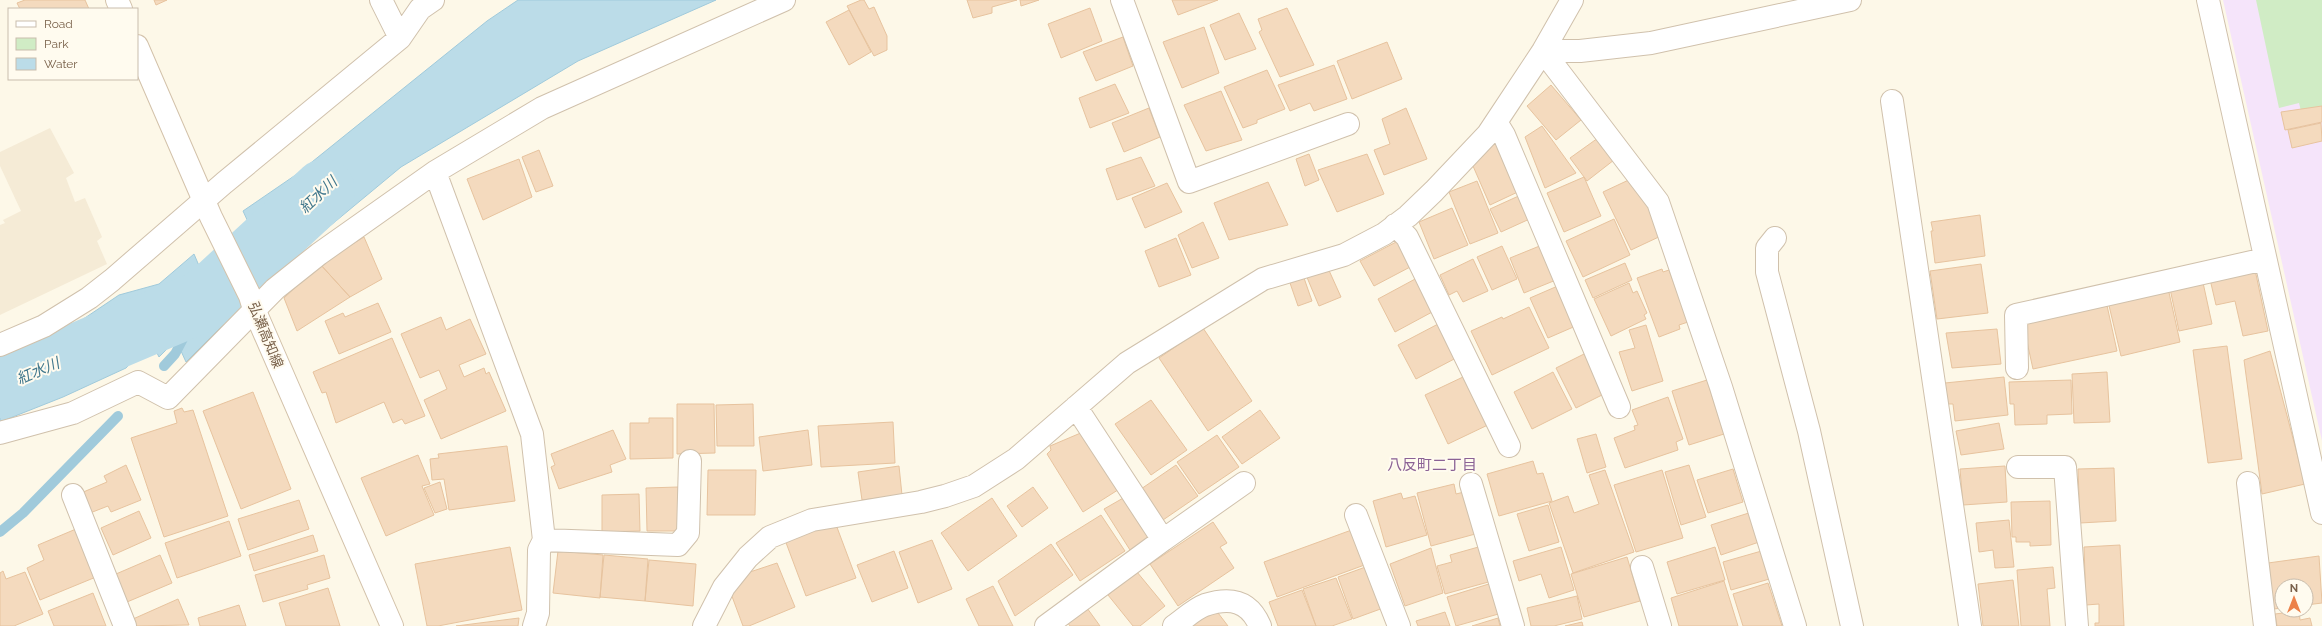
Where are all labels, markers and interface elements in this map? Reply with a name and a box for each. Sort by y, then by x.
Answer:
legend [8,8,138,80]
text: Road [44,17,73,31]
text: Park [44,37,69,51]
text: Water [44,57,78,71]
water label: 紅水川 [295,172,342,217]
street label: 弘瀬高知線 [245,300,287,370]
water label: 紅水川 [14,353,64,388]
district label: 八反町二丁目 [1387,456,1477,474]
north arrow [2274,578,2314,618]
text: N [2290,582,2298,595]

